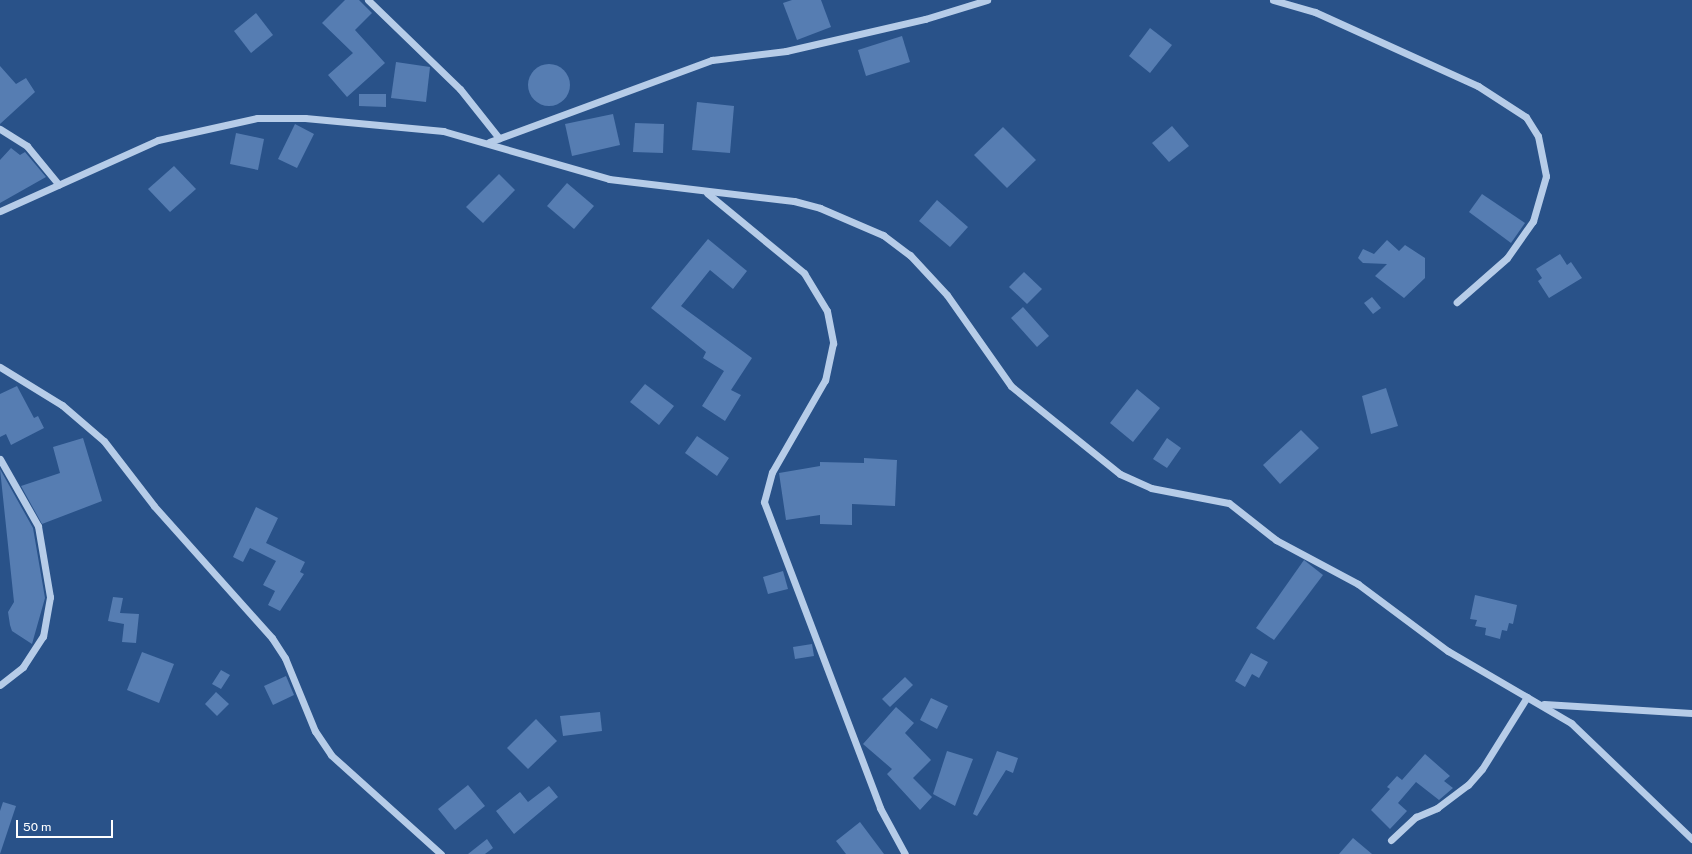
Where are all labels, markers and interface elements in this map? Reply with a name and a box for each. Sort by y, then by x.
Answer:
scale bar [18,812,115,838]
text: 50 m [23,820,51,834]

